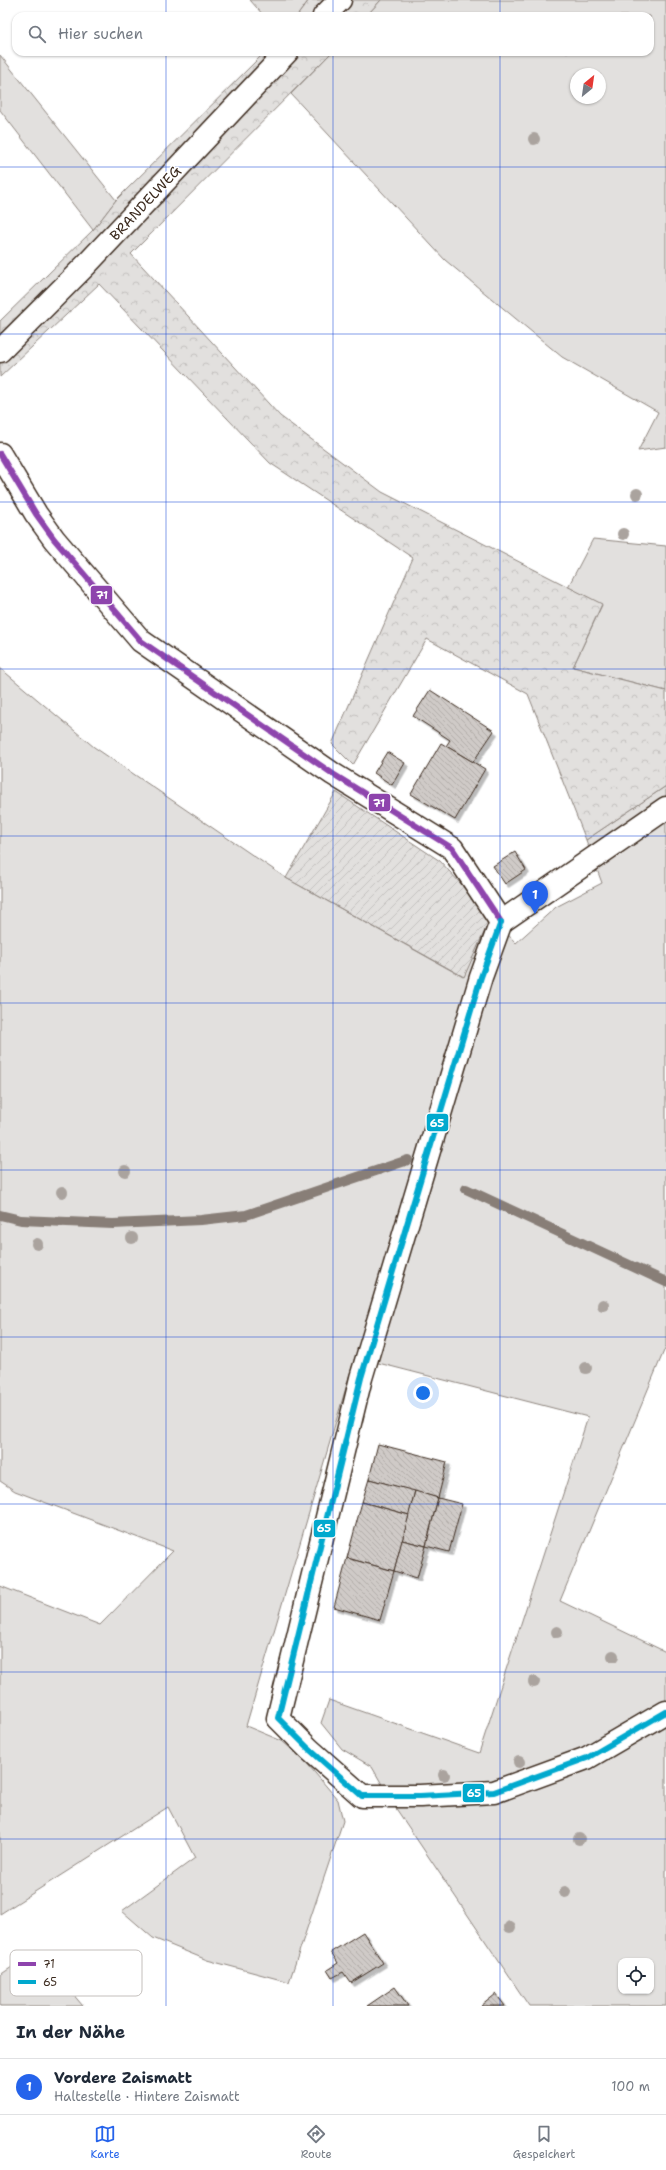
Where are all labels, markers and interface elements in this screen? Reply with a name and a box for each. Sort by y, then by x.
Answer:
search box [12,12,654,56]
icon: search [26,23,48,45]
text: Hier suchen [58,24,143,44]
north arrow [570,68,606,104]
street label: BRANDELWEG [106,162,185,244]
line badge: 71 [90,585,113,605]
text: 71 [96,588,108,603]
line badge: 71 [368,793,391,812]
text: 71 [373,796,385,811]
pin: 1 [522,881,548,914]
line badge: 65 [426,1113,449,1132]
text: 65 [430,1116,444,1131]
your location [413,1383,433,1403]
line badge: 65 [313,1519,336,1538]
text: 65 [317,1521,331,1536]
line badge: 65 [462,1783,485,1803]
text: 65 [467,1786,481,1801]
legend [10,1950,142,1996]
text: 71 [43,1957,55,1972]
map controls [618,1958,654,1994]
button: locate [618,1958,654,1994]
text: 65 [43,1975,57,1990]
text: In der Nähe [16,2021,125,2043]
text: Vordere Zaismatt [54,2068,192,2088]
text: 1 [26,2078,32,2095]
text: 100 m [611,2078,650,2095]
text: Haltestelle · Hintere Zaismatt [54,2088,240,2105]
tab: Karte [91,2123,120,2162]
tab: Route [301,2123,332,2162]
tab: Gespeichert [513,2123,575,2162]

